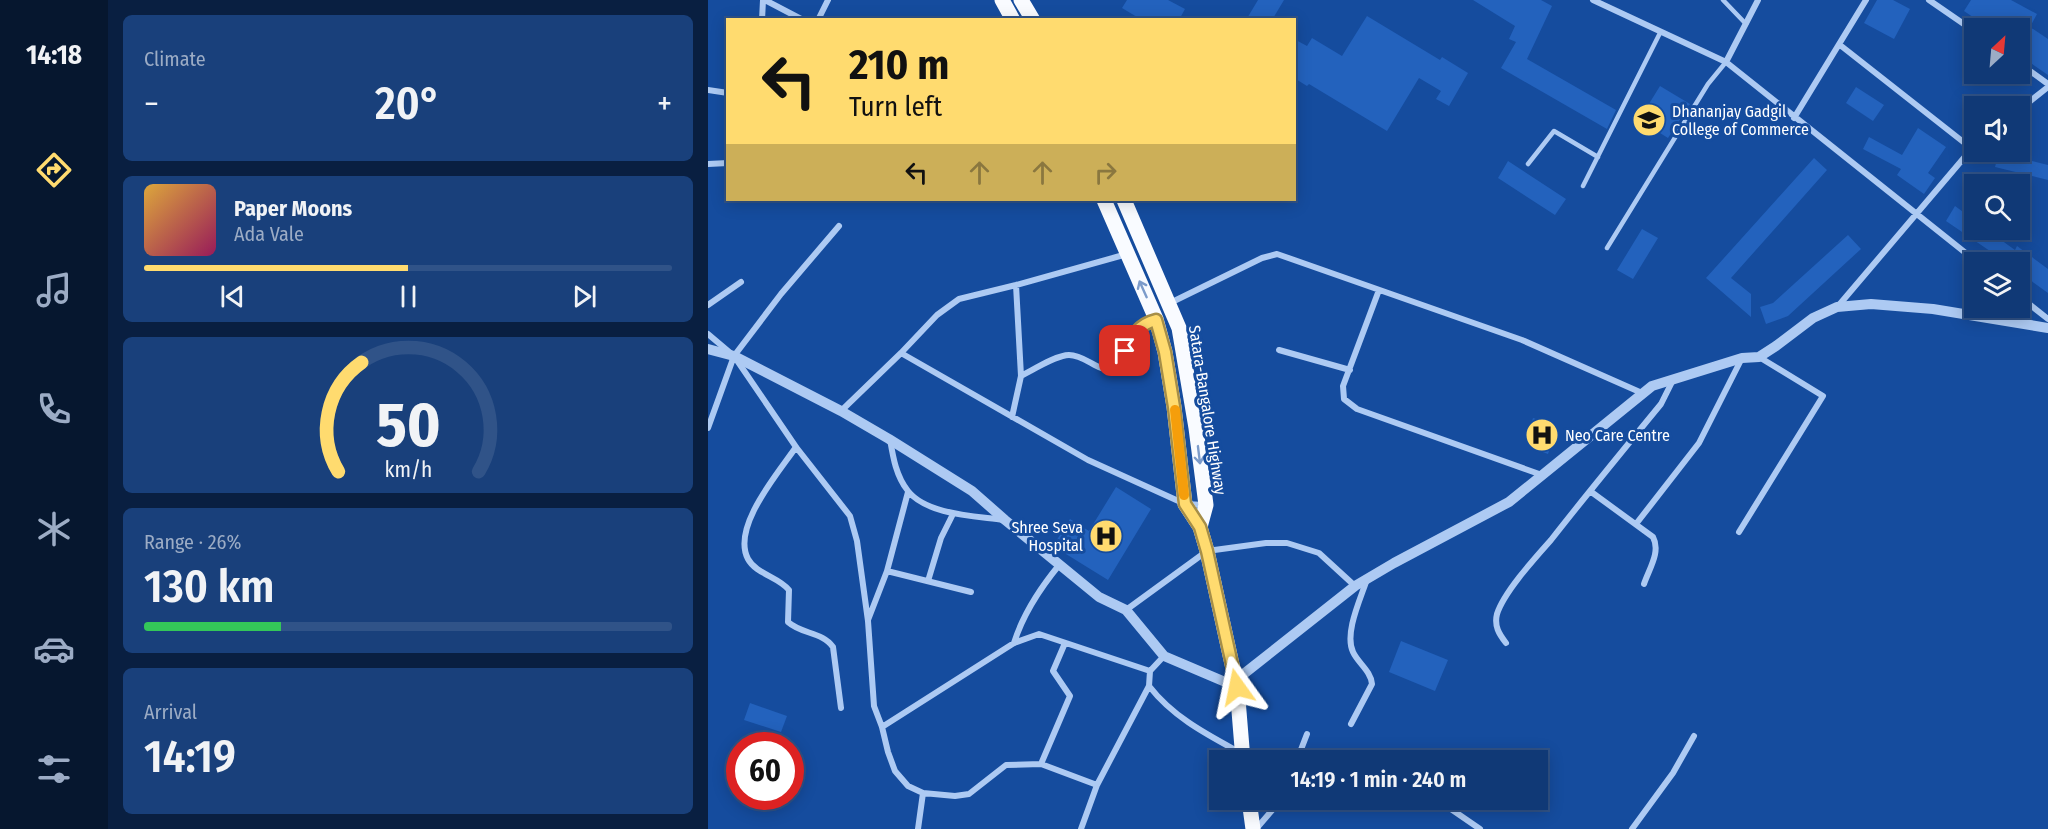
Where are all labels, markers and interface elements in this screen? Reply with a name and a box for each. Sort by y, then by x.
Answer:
north arrow [1964,18,2030,84]
map controls [1964,18,2030,318]
text: 14:18 [26,39,82,71]
text: 210 m [849,40,949,90]
icon: left [750,42,828,120]
text: Climate [144,47,206,71]
text: 20° [375,77,441,131]
text: − [144,84,159,124]
text: + [657,84,672,124]
text: Turn left [849,91,942,123]
button: sound [1964,96,2030,162]
school or university icon: Dhananjay Gadgil College of Commerce [1631,102,1667,138]
place label: Dhananjay Gadgil College of Commerce [1672,102,1809,139]
icon: directions [33,149,75,191]
icon: left [900,156,933,189]
icon: ahead [963,156,996,189]
icon: ahead [1026,156,1059,189]
icon: right [1089,156,1122,189]
button: search [1964,174,2030,240]
text: Paper Moons [234,195,352,222]
text: Ada Vale [234,222,304,246]
button: layers [1964,252,2030,318]
icon: music [33,269,75,311]
icon: previous [216,280,249,313]
icon: pause [392,280,425,313]
icon: next [568,280,601,313]
one-way arrow [1137,281,1148,299]
street label: Satara-Bangalore Highway [1185,324,1230,497]
pin [1099,325,1150,376]
icon: arrive [1108,334,1141,367]
icon: phone [33,388,75,430]
text: 50 [376,388,440,463]
hospital icon: Neo Care Centre [1524,417,1560,453]
place label: Neo Care Centre [1565,426,1670,445]
one-way arrow [1194,445,1205,465]
text: km/h [384,457,432,483]
icon: climate [33,508,75,550]
place label: Shree Seva Hospital [1011,518,1083,555]
hospital icon: Shree Seva Hospital [1088,518,1124,554]
text: Range · 26% [144,530,241,554]
text: 130 km [144,560,275,614]
icon: car [33,628,75,670]
position arrow [1205,655,1269,719]
text: Arrival [144,700,197,724]
text: 14:19 [144,730,236,784]
speed limit sign: 60 [726,732,804,810]
icon: filters [33,748,75,790]
text: 14:19 · 1 min · 240 m [1291,766,1466,793]

